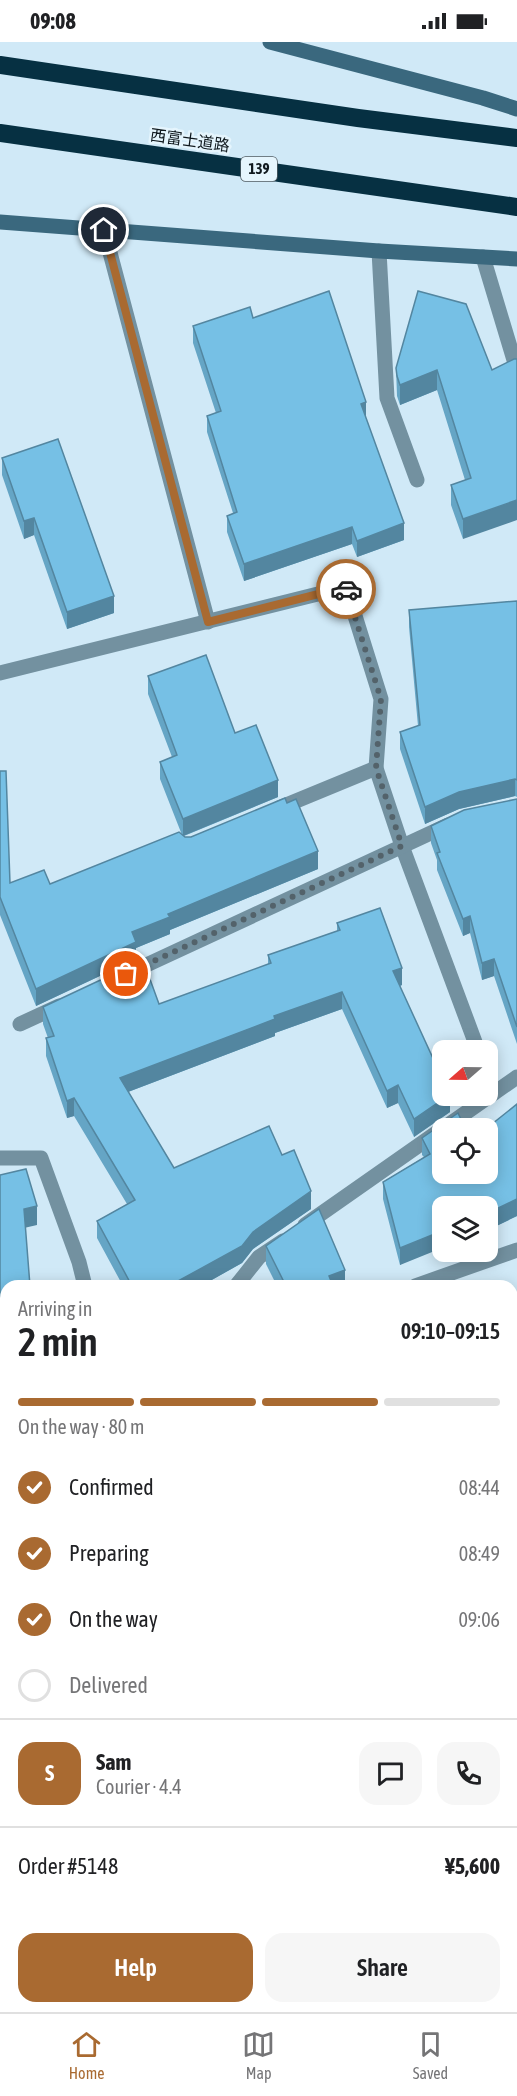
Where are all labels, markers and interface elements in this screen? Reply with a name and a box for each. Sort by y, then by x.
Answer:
text: 09:08 [30,8,76,34]
street label: 西富士道路 [149,126,231,154]
road number: 139 [241,157,277,181]
pin [78,204,129,255]
icon: home [87,213,120,246]
courier [316,559,376,619]
icon: car [330,573,363,606]
pin [100,948,151,999]
icon: bag [109,957,142,990]
north arrow [432,1040,498,1106]
map controls [432,1040,498,1262]
button: locate [432,1118,498,1184]
button: layers [432,1196,498,1262]
text: Arriving in [18,1297,92,1320]
text: 09:10–09:15 [401,1318,500,1344]
text: 2 min [18,1320,98,1364]
text: On the way · 80 m [18,1415,144,1438]
icon: check [18,1471,51,1504]
text: Confirmed [69,1474,154,1500]
text: 08:44 [459,1476,500,1499]
icon: check [18,1537,51,1570]
text: Preparing [69,1540,149,1566]
text: 08:49 [459,1542,500,1565]
icon: check [18,1603,51,1636]
text: On the way [69,1606,158,1632]
text: 09:06 [458,1608,500,1631]
text: Delivered [69,1672,148,1698]
button: chat [359,1742,422,1805]
button: phone [437,1742,500,1805]
text: Sam [96,1749,131,1775]
text: S [45,1760,54,1786]
text: Courier · 4.4 [96,1775,182,1798]
text: Order #5148 [18,1853,118,1879]
text: ¥5,600 [445,1853,500,1879]
button: Help [18,1933,253,2002]
button: Share [265,1933,500,2002]
tab: Home [69,2028,104,2082]
tab: Map [242,2028,275,2082]
tab: Saved [413,2028,448,2082]

